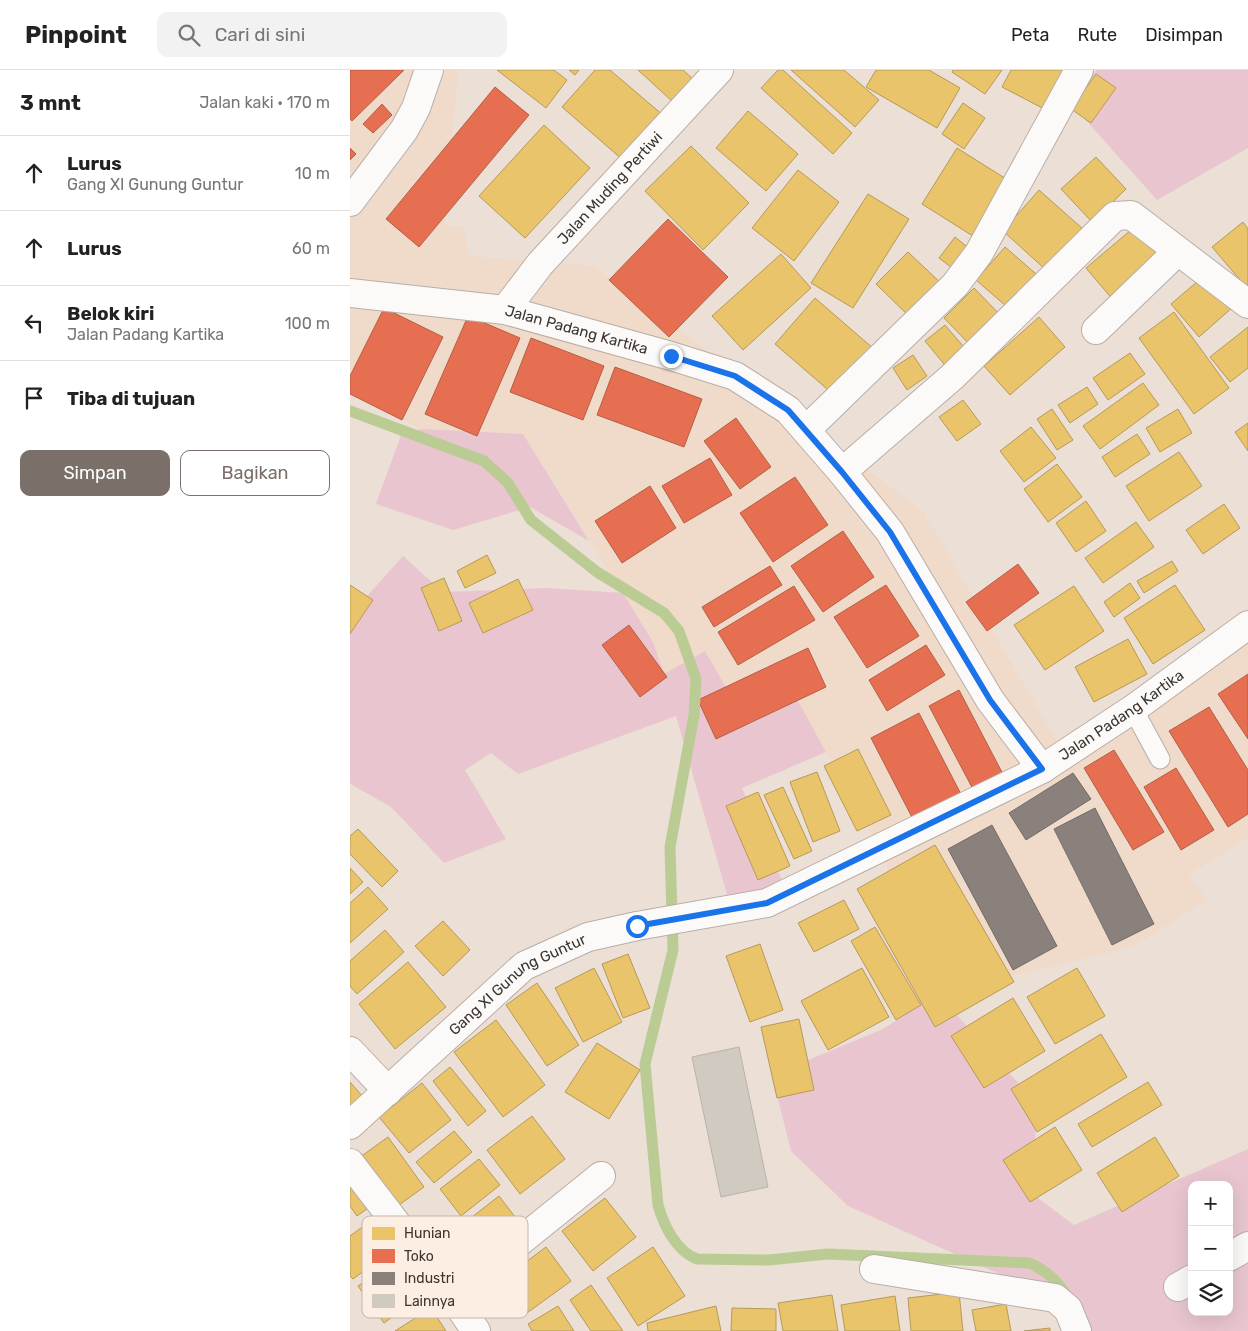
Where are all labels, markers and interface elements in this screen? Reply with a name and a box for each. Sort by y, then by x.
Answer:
search box [157,12,507,57]
text: Pinpoint [25,21,127,49]
icon: search [175,21,203,49]
text: Cari di sini [215,23,305,46]
text: Peta [1011,24,1049,46]
text: Rute [1077,24,1117,46]
text: Disimpan [1145,24,1223,46]
text: 3 mnt [20,90,81,115]
text: Jalan kaki · 170 m [199,93,330,112]
street label: Jalan Muding Pertiwi [554,128,666,248]
text: Lurus [67,152,122,175]
icon: ahead [20,159,48,187]
text: 10 m [295,164,330,183]
text: Gang XI Gunung Guntur [67,175,243,194]
icon: ahead [20,234,48,262]
text: Lurus [67,237,122,260]
text: 60 m [292,239,330,258]
street label: Jalan Padang Kartika [503,301,650,358]
text: Belok kiri [67,302,154,325]
icon: left [20,309,48,337]
text: 100 m [285,314,330,333]
text: Jalan Padang Kartika [67,325,224,344]
route end [660,345,683,368]
icon: arrive [20,384,48,412]
text: Tiba di tujuan [67,387,195,410]
button: Simpan [20,450,170,496]
button: Bagikan [180,450,330,496]
street label: Jalan Padang Kartika [1055,666,1187,764]
route start [626,915,649,938]
street label: Gang XI Gunung Guntur [445,930,589,1039]
map controls [1188,1181,1233,1316]
button: + [1188,1181,1233,1226]
legend [362,1216,528,1318]
text: Hunian [404,1225,451,1242]
button: − [1188,1226,1233,1271]
text: Toko [404,1248,434,1265]
text: Industri [404,1270,454,1287]
button: layers [1188,1271,1233,1316]
text: Lainnya [404,1293,455,1310]

